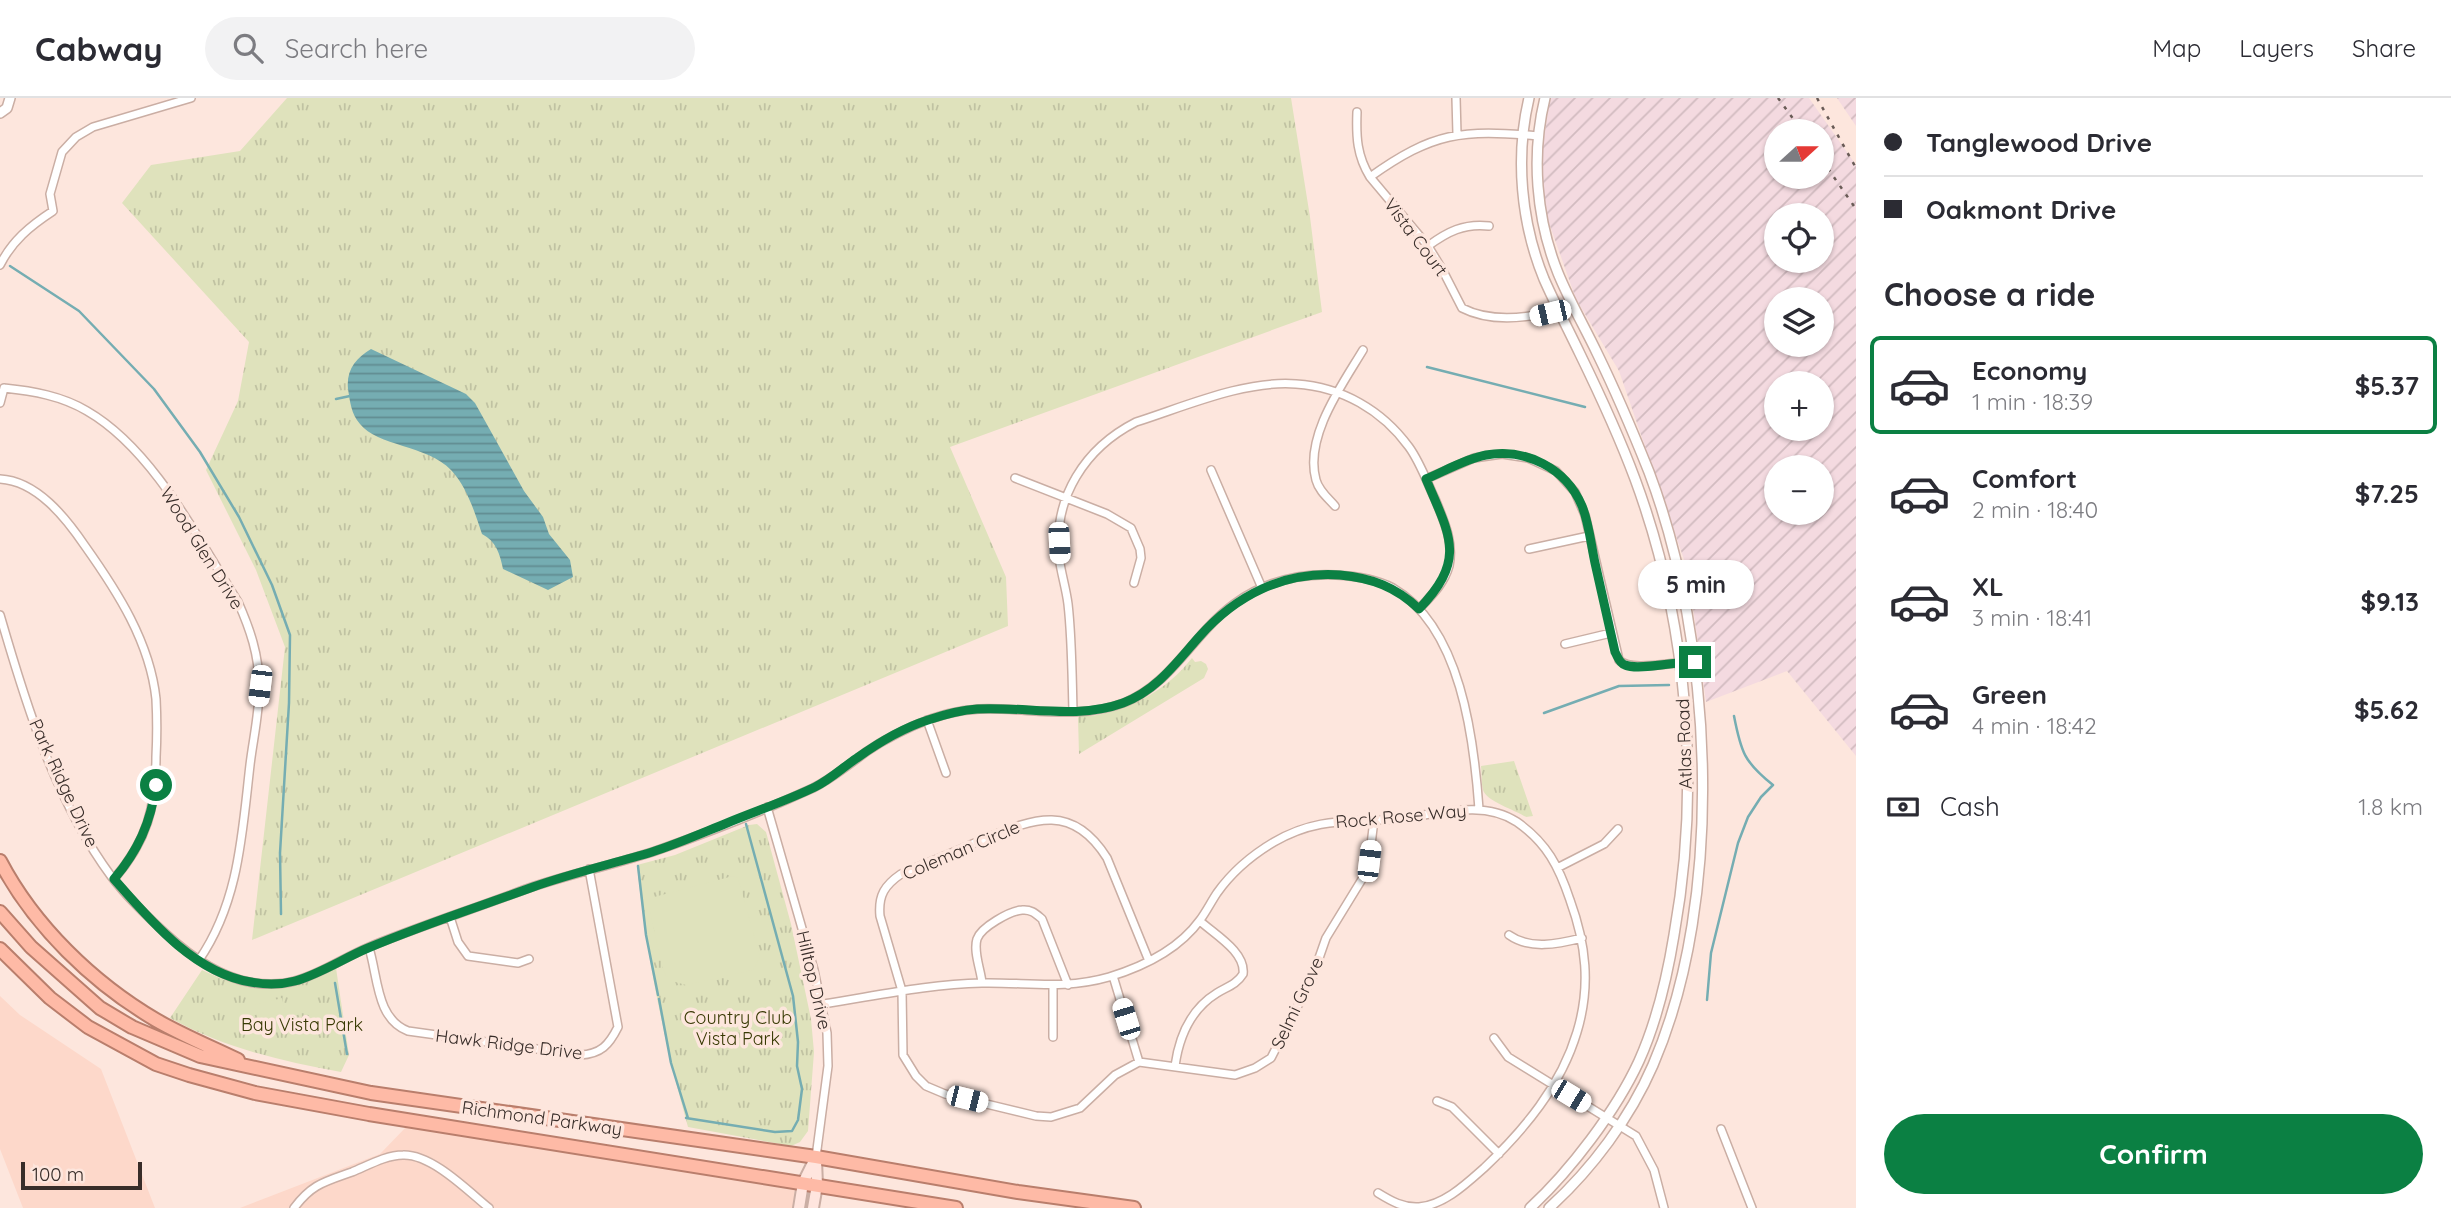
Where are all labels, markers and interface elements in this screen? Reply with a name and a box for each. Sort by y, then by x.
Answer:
search box [205,17,695,80]
text: Cabway [35,28,163,69]
icon: search [229,29,267,67]
text: Search here [285,32,428,65]
text: Map [2152,33,2201,63]
text: Layers [2239,33,2314,63]
text: Share [2352,33,2416,63]
north arrow [1764,119,1834,189]
map controls [1764,119,1834,525]
text: Tanglewood Drive [1926,126,2152,159]
street label: Vista Court [1379,193,1453,281]
text: Oakmont Drive [1926,193,2116,226]
button: locate [1764,203,1834,273]
text: Choose a ride [1884,274,2096,314]
button: layers [1764,287,1834,357]
car [1528,298,1573,328]
icon: car [1888,354,1951,417]
text: Economy [1972,354,2087,387]
text: $5.37 [2355,369,2419,402]
button: + [1764,371,1834,441]
text: 1 min · 18:39 [1972,387,2093,416]
button: − [1764,455,1834,525]
icon: car [1888,462,1951,525]
text: Comfort [1972,462,2077,495]
text: $7.25 [2355,477,2419,510]
street label: Wood Glen Drive [155,483,249,613]
text: 2 min · 18:40 [1972,495,2098,524]
car [1048,521,1071,565]
callout: 5 min [1637,560,1753,610]
text: 5 min [1666,570,1726,599]
icon: car [1888,570,1951,633]
text: XL [1972,570,2004,603]
text: $9.13 [2360,585,2419,618]
text: 3 min · 18:41 [1972,603,2092,632]
route end [1679,646,1711,678]
car [248,664,273,708]
icon: car [1888,678,1951,741]
text: Green [1972,678,2047,711]
text: $5.62 [2354,693,2419,726]
street label: Atlas Road [1671,698,1697,790]
text: 4 min · 18:42 [1972,711,2097,740]
street label: Park Ridge Drive [24,715,104,851]
route start [140,769,172,801]
icon: cash [1884,788,1922,826]
text: Cash [1940,790,2000,823]
text: 1.8 km [2358,792,2423,821]
street label: Rock Rose Way [1335,799,1467,833]
street label: Coleman Circle [899,815,1023,885]
car [1357,839,1382,883]
street label: Hilltop Drive [791,928,837,1032]
street label: Selmi Grove [1266,953,1328,1053]
car [1110,996,1143,1042]
park label: Country Club Vista Park [684,1006,792,1050]
park label: Bay Vista Park [241,1013,363,1036]
street label: Hawk Ridge Drive [434,1024,584,1064]
car [1548,1076,1595,1116]
car [945,1084,990,1114]
street label: Richmond Parkway [460,1095,624,1141]
button: Confirm [1884,1114,2423,1194]
scale bar [21,1159,142,1191]
text: 100 m [32,1162,84,1186]

